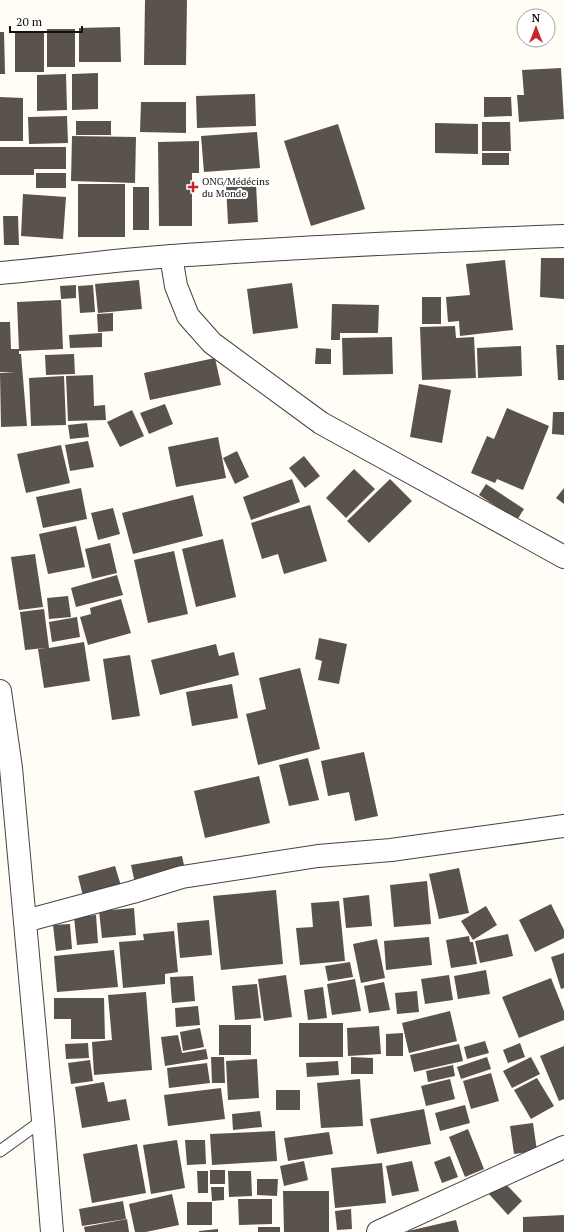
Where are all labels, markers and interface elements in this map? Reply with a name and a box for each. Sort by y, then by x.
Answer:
scale bar [10,8,82,34]
north arrow [516,8,556,48]
text: N [532,11,541,25]
text: 20 m [16,14,43,29]
place label: ONG/Médécins du Monde [202,175,269,200]
marker: ONG/Médécins du Monde [187,181,199,193]

